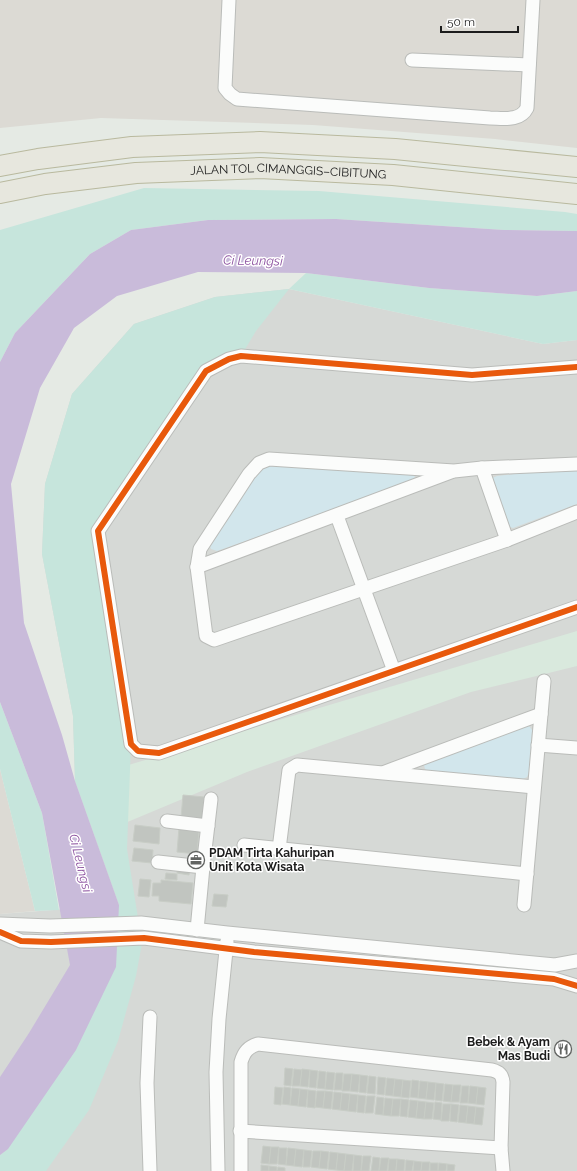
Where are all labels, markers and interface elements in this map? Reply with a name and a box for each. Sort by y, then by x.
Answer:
scale bar [441,8,518,34]
text: 50 m [447,15,475,29]
street label: JALAN TOL CIMANGGIS–CIBITUNG [190,161,387,182]
water label: Ci Leungsi [223,252,284,269]
water label: Ci Leungsi [66,832,95,895]
place label: PDAM Tirta Kahuripan Unit Kota Wisata [209,846,334,874]
office icon: PDAM Tirta Kahuripan Unit Kota Wisata [186,850,206,870]
place label: Bebek & Ayam Mas Budi [467,1035,550,1063]
restaurant icon: Bebek & Ayam Mas Budi [553,1039,573,1059]

